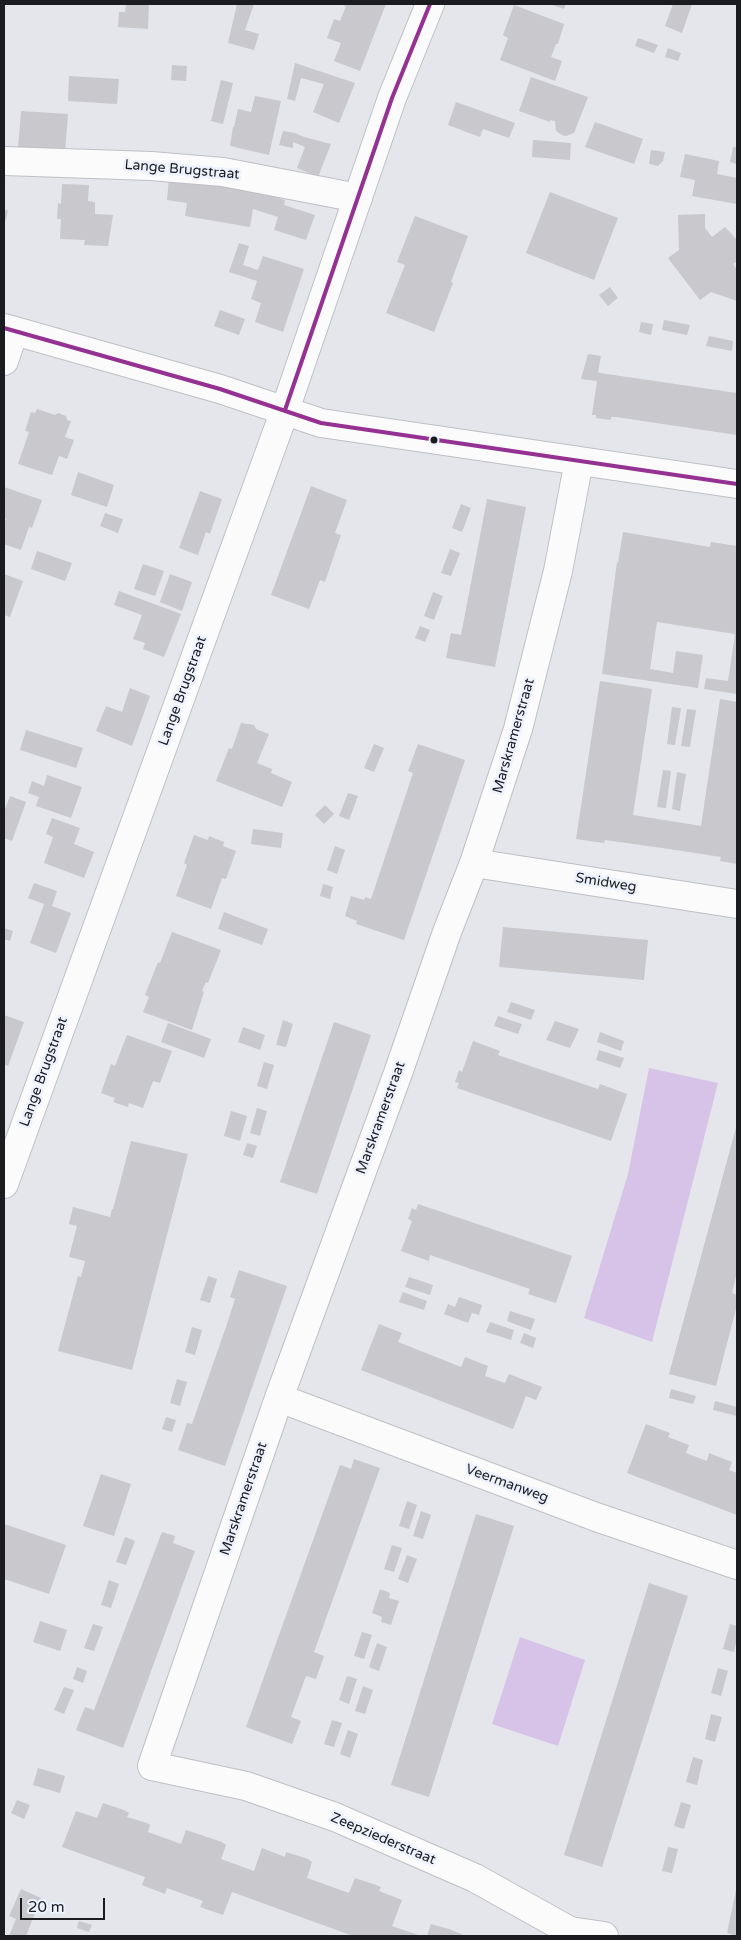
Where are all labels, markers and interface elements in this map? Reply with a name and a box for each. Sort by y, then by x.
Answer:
street label: Lange Brugstraat [124,157,240,183]
unlabelled marker [429,435,439,445]
street label: Lange Brugstraat [155,634,211,748]
street label: Marskramerstraat [490,677,538,795]
street label: Smidweg [574,870,638,896]
street label: Lange Brugstraat [16,1015,72,1129]
street label: Marskramerstraat [353,1059,409,1177]
street label: Marskramerstraat [217,1440,271,1558]
street label: Veermanweg [463,1461,551,1507]
street label: Zeepziederstraat [328,1809,438,1869]
scale bar [22,1888,108,1920]
text: 20 m [28,1898,65,1916]

